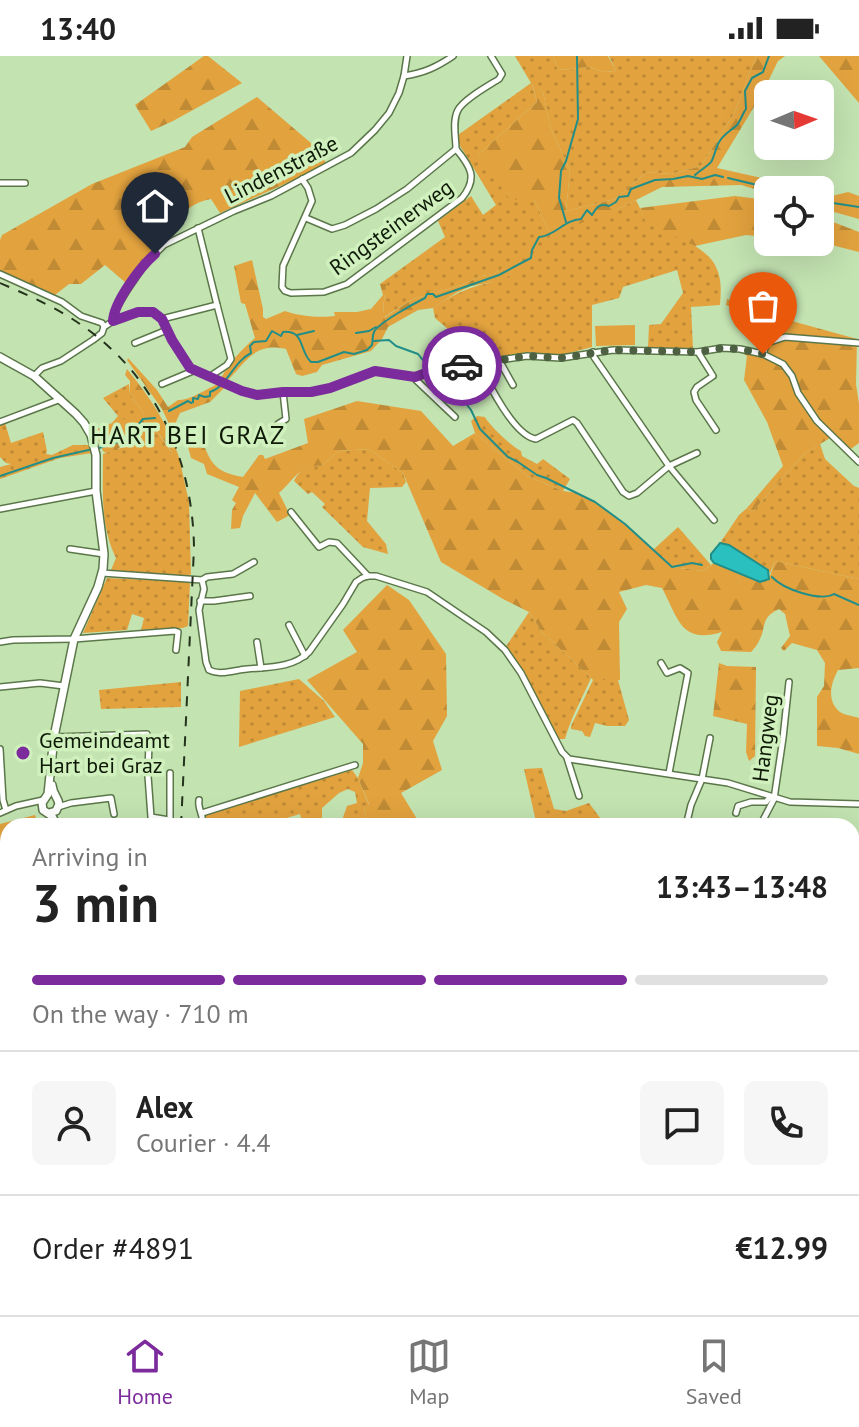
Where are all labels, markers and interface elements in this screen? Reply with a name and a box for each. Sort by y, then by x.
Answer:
text: 13:40 [40,9,116,48]
north arrow [754,80,834,160]
map controls [754,80,834,256]
street label: Lindenstraße [220,128,342,210]
pin [121,172,189,254]
street label: Ringsteinerweg [324,173,458,281]
button: locate [754,176,834,256]
icon: home [133,184,177,228]
pin [729,272,797,354]
icon: bag [741,284,785,328]
courier [422,326,502,406]
icon: car [440,344,484,388]
district label: HART BEI GRAZ [90,418,286,451]
street label: Hangweg [746,693,784,783]
place label: Gemeindeamt Hart bei Graz [39,726,170,779]
marker: Gemeindeamt Hart bei Graz [14,744,32,762]
text: Arriving in [32,840,148,873]
text: 13:43–13:48 [656,867,828,906]
text: 3 min [32,869,159,936]
text: On the way · 710 m [32,997,249,1030]
button: person [32,1081,116,1165]
button: chat [640,1081,724,1165]
button: phone [744,1081,828,1165]
text: Alex [136,1087,193,1126]
text: Courier · 4.4 [136,1126,270,1159]
text: Order #4891 [32,1228,194,1267]
text: €12.99 [736,1228,828,1267]
tab: Home [117,1334,173,1410]
tab: Map [407,1334,451,1410]
tab: Saved [686,1334,742,1410]

